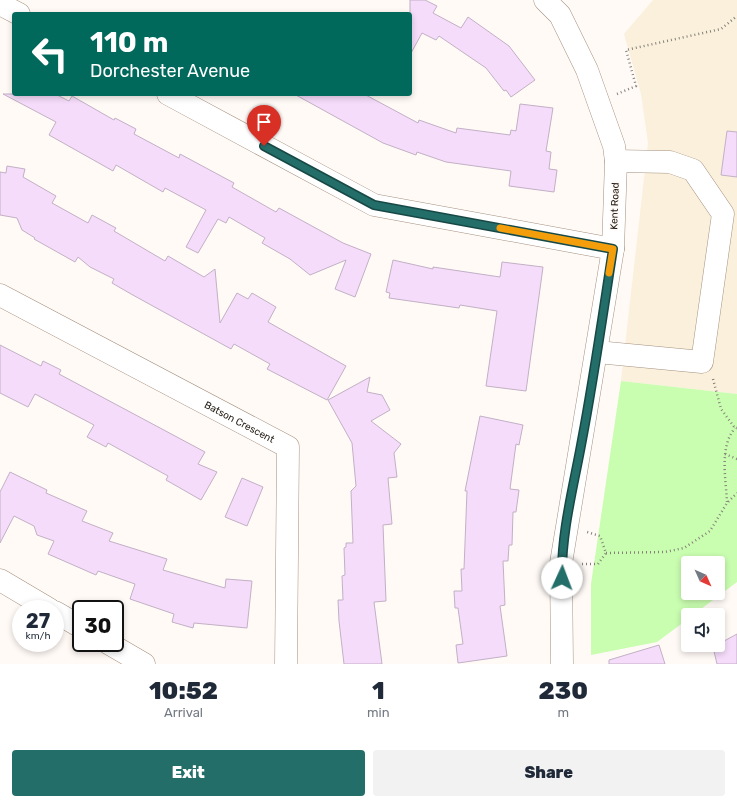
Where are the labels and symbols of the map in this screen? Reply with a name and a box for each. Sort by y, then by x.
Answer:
pin [247,105,281,146]
street label: Kent Road [608,182,622,230]
street label: Batson Crescent [202,399,276,446]
north arrow [681,556,725,600]
position arrow [541,557,583,599]
speed limit sign: 30 [72,600,124,652]

